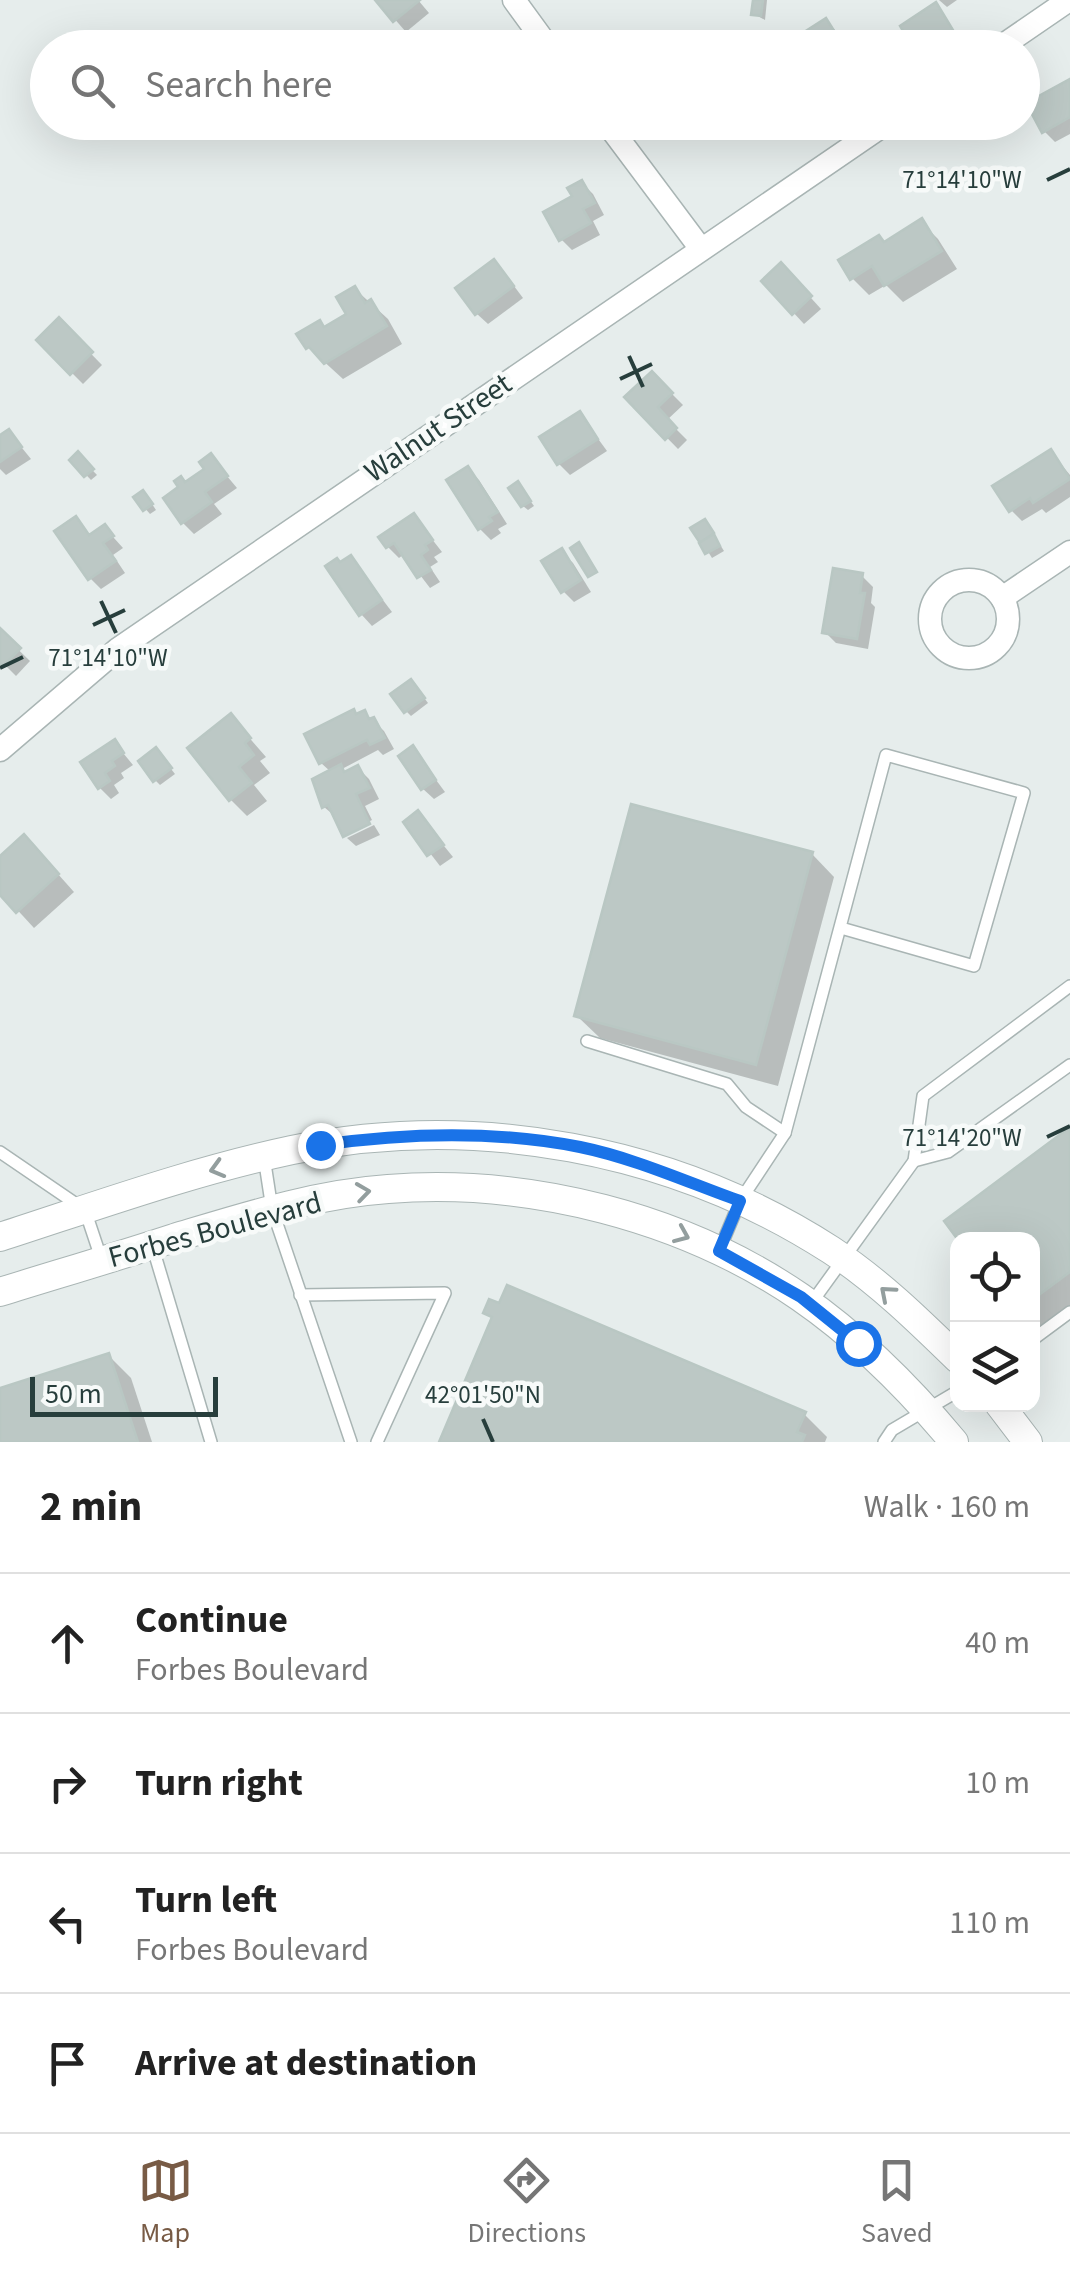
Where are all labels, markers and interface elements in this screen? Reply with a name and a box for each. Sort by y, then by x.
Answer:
search box [30,30,1040,140]
icon: search [65,58,120,113]
text: Search here [145,58,332,112]
text: 71°14'10"W [902,162,1022,198]
street label: Walnut Street [356,363,520,493]
text: 71°14'10"W [48,640,168,676]
text: 71°14'20"W [902,1120,1022,1156]
route end [298,1123,344,1169]
one-way arrow [209,1158,226,1179]
street label: Forbes Boulevard [104,1181,326,1279]
one-way arrow [356,1182,372,1203]
one-way arrow [672,1223,690,1243]
map controls [950,1232,1040,1412]
button: locate [950,1232,1040,1322]
one-way arrow [880,1286,898,1304]
route start [836,1321,882,1367]
button: layers [950,1322,1040,1412]
scale bar [30,1372,218,1416]
text: 50 m [45,1374,102,1414]
text: 42°01'50"N [425,1377,541,1413]
text: 2 min [40,1477,142,1537]
text: Walk · 160 m [864,1484,1030,1530]
text: Continue [135,1593,288,1647]
icon: ahead [40,1616,95,1671]
text: 40 m [965,1620,1030,1666]
text: Forbes Boulevard [135,1647,369,1693]
icon: right [40,1756,95,1811]
text: Turn right [135,1756,303,1810]
text: 10 m [965,1760,1030,1806]
text: Turn left [135,1873,277,1927]
icon: left [40,1896,95,1951]
text: 110 m [949,1900,1030,1946]
text: Forbes Boulevard [135,1927,369,1973]
icon: arrive [40,2036,95,2091]
text: Arrive at destination [135,2036,477,2090]
tab: Map [138,2153,193,2253]
tab: Directions [468,2153,586,2253]
tab: Saved [861,2153,932,2253]

